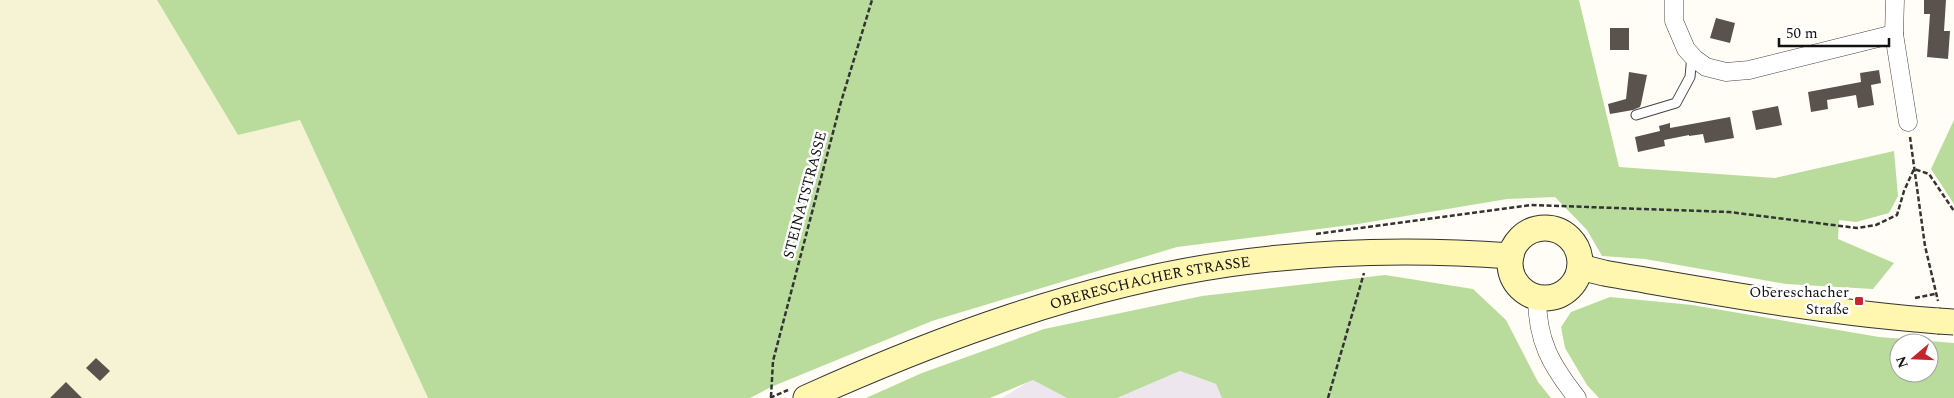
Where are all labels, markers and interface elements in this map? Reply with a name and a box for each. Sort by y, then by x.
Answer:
scale bar [1779,15,1889,47]
text: 50 m [1786,22,1818,45]
street label: STEINATSTRASSE [777,129,833,261]
street label: OBERESCHACHER STRASSE [1047,250,1251,316]
place label: Obereschacher Straße [1749,281,1849,321]
marker: Obereschacher Straße [1853,295,1865,307]
north arrow [1889,333,1939,383]
text: N [1890,353,1914,371]

